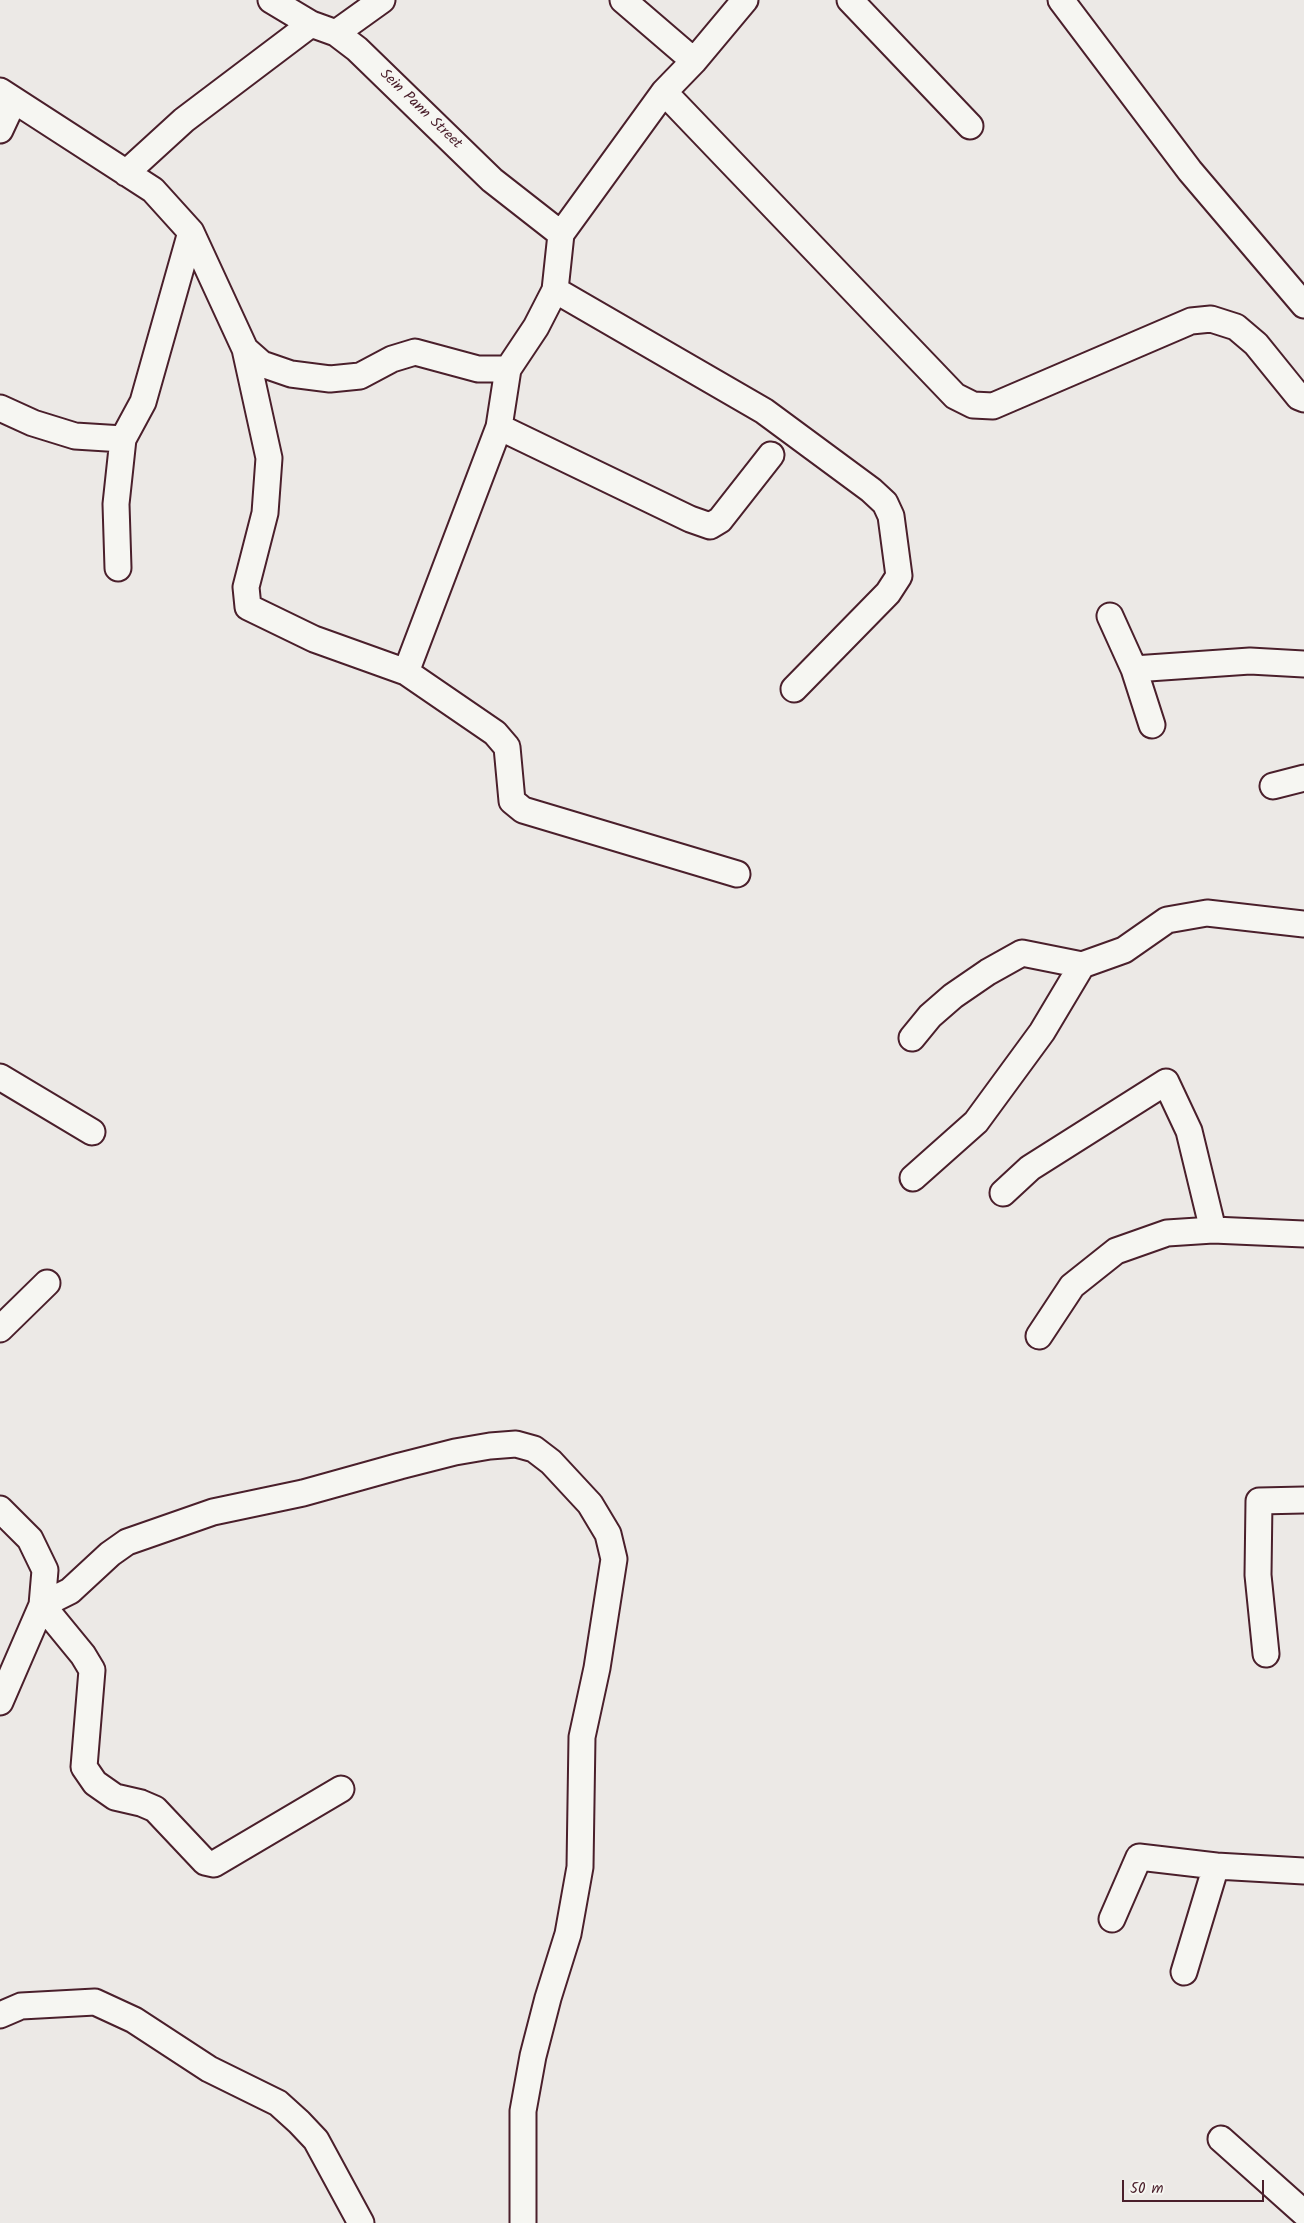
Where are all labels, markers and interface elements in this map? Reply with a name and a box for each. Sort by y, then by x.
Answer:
street label: Sein Pann Street [375,66,465,154]
scale bar [1124,2170,1266,2202]
text: 50 m [1130,2177,1164,2201]

